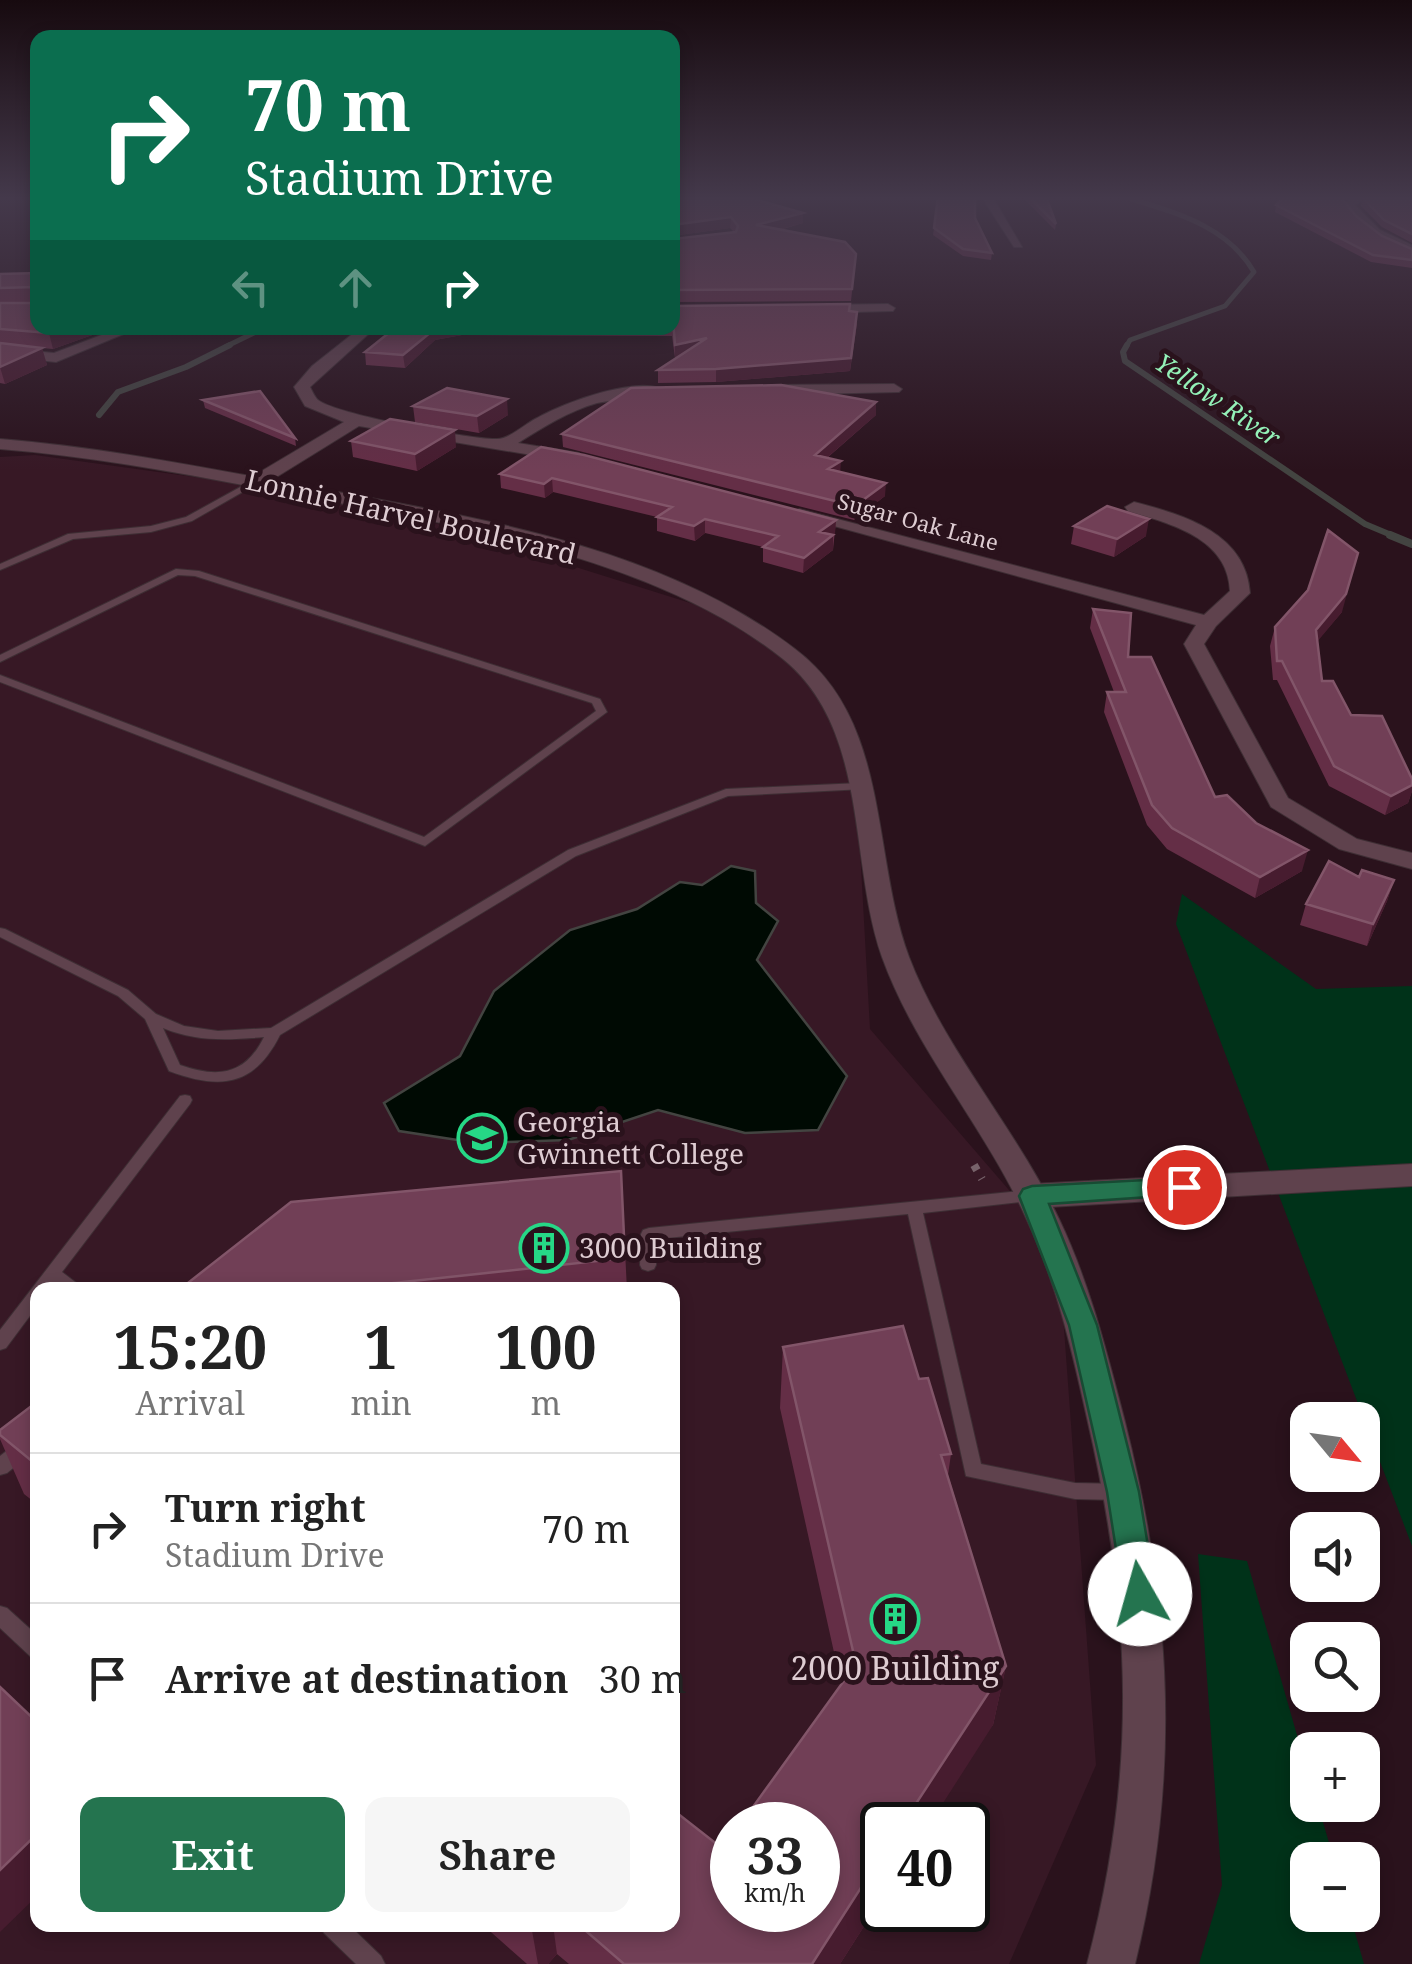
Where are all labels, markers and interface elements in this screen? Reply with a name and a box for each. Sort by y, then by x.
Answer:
text: 70 m [245,56,411,152]
icon: right [80,70,210,200]
text: Stadium Drive [245,147,554,208]
icon: left [223,260,278,315]
icon: ahead [328,260,383,315]
icon: right [433,260,488,315]
water label: Yellow River [1149,345,1288,454]
street label: Lonnie Harvel Boulevard [243,460,580,573]
street label: Sugar Oak Lane [834,485,1002,557]
place label: Georgia Gwinnett College [517,1102,744,1172]
school or university icon: Georgia Gwinnett College [456,1112,508,1164]
pin [1142,1145,1227,1230]
icon: arrive [1157,1160,1212,1215]
building icon: 3000 Building [518,1222,570,1274]
place label: 3000 Building [579,1228,762,1266]
text: 15:20 [113,1305,267,1387]
text: 1 [364,1305,398,1387]
text: 100 [495,1305,597,1387]
text: Arrival [136,1381,245,1424]
text: min [351,1381,412,1424]
text: m [531,1381,561,1424]
north arrow [1290,1402,1380,1492]
map controls [1290,1402,1380,1932]
text: Turn right [165,1481,366,1533]
icon: right [80,1501,135,1556]
text: 70 m [542,1502,630,1554]
button: sound [1290,1512,1380,1602]
text: Stadium Drive [165,1533,385,1576]
position arrow [1088,1542,1192,1646]
building icon: 2000 Building [869,1593,921,1645]
button: search [1290,1622,1380,1712]
place label: 2000 Building [790,1646,1000,1689]
icon: arrive [80,1651,135,1706]
text: Arrive at destination [165,1652,569,1704]
text: 30 m [599,1652,687,1704]
button: + [1290,1732,1380,1822]
button: Exit [80,1797,345,1912]
button: Share [365,1797,630,1912]
speed limit sign: 40 [860,1802,990,1932]
text: 33 [747,1821,803,1889]
button: − [1290,1842,1380,1932]
text: km/h [744,1875,806,1909]

